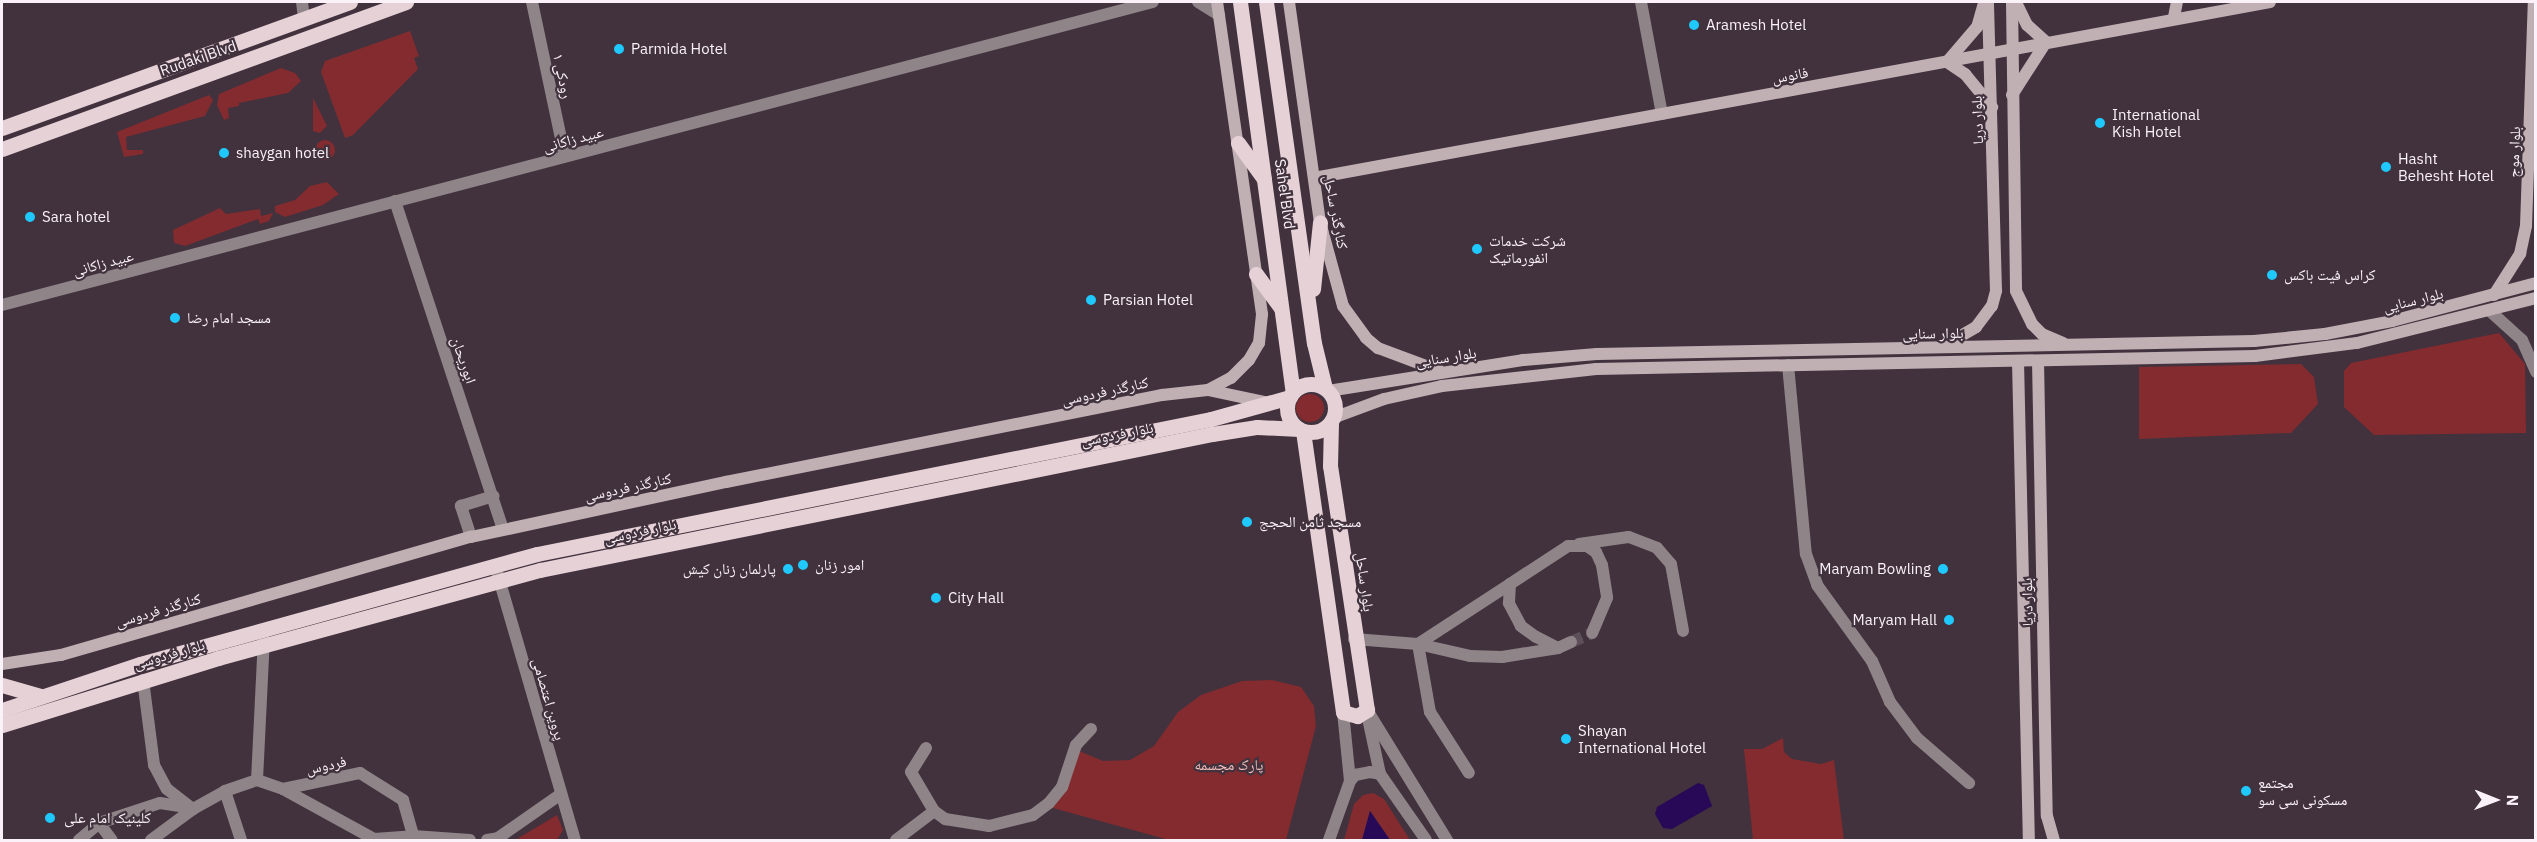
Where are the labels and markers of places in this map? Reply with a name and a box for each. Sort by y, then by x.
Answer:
place label: Aramesh Hotel [1706,16,1806,34]
marker: Aramesh Hotel [1687,18,1701,32]
place label: Parmida Hotel [631,40,727,58]
marker: Parmida Hotel [612,42,626,56]
place label: International Kish Hotel [2112,105,2200,140]
marker: International Kish Hotel [2093,116,2107,130]
place label: shaygan hotel [236,144,329,162]
marker: shaygan hotel [217,146,231,160]
place label: Hasht Behesht Hotel [2398,149,2494,184]
marker: Hasht Behesht Hotel [2379,160,2393,174]
place label: Sara hotel [42,208,110,226]
marker: Sara hotel [23,210,37,224]
place label: شرکت خدمات انفورماتیک [1489,231,1566,266]
marker: شرکت خدمات انفورماتیک [1470,242,1484,256]
place label: کراس فیت باکس [2284,266,2375,284]
marker: کراس فیت باکس [2265,268,2279,282]
place label: Parsian Hotel [1103,291,1193,309]
marker: Parsian Hotel [1084,293,1098,307]
place label: مسجد امام رضا [187,309,271,327]
marker: مسجد امام رضا [168,311,182,325]
place label: مسجد ثامن الحجج [1259,513,1361,531]
marker: مسجد ثامن الحجج [1240,515,1254,529]
place label: امور زنان [815,556,864,574]
marker: امور زنان [796,558,810,572]
place label: پارلمان زنان کیش [683,560,776,578]
place label: Maryam Bowling [1819,560,1931,578]
marker: پارلمان زنان کیش [781,562,795,576]
marker: Maryam Bowling [1936,562,1950,576]
place label: City Hall [948,589,1004,607]
marker: City Hall [929,591,943,605]
place label: Maryam Hall [1853,611,1937,629]
marker: Maryam Hall [1942,613,1956,627]
place label: Shayan International Hotel [1578,721,1706,756]
marker: Shayan International Hotel [1559,732,1573,746]
place label: مجتمع مسکونی سی سو [2258,773,2347,808]
marker: مجتمع مسکونی سی سو [2239,784,2253,798]
marker: کلینیک امام علی [41,809,59,827]
place label: کلینیک امام علی [64,809,151,827]

